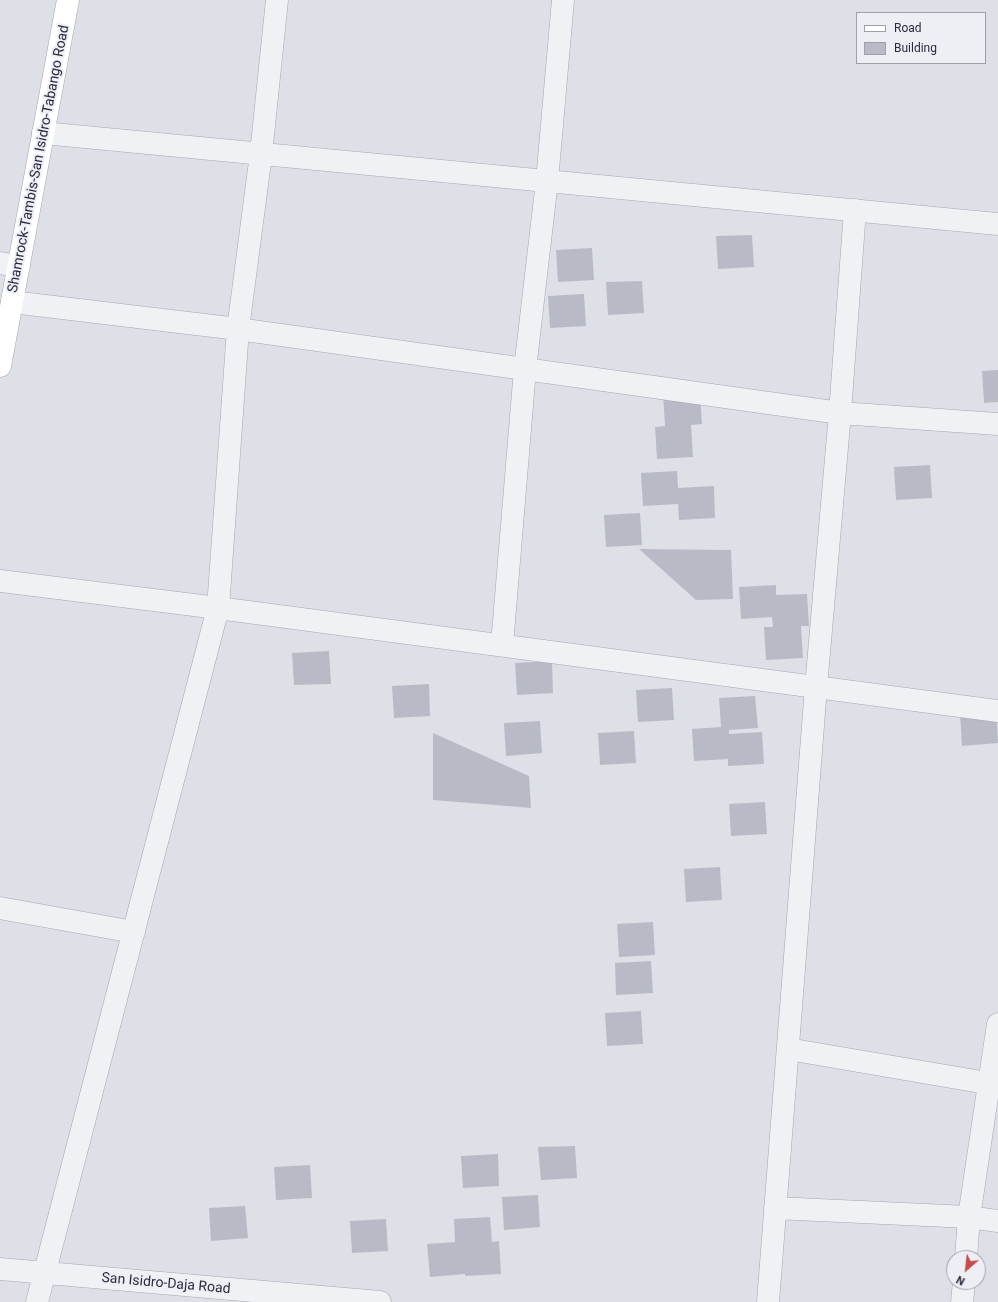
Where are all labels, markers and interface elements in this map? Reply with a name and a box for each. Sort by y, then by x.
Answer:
legend [856,12,986,64]
text: Road [894,21,922,35]
street label: Shamrock-Tambis-San Isidro-Tabango Road [5,24,73,294]
text: Building [894,41,937,55]
north arrow [946,1250,986,1290]
street label: San Isidro-Daja Road [101,1270,231,1298]
text: N [954,1273,967,1288]

